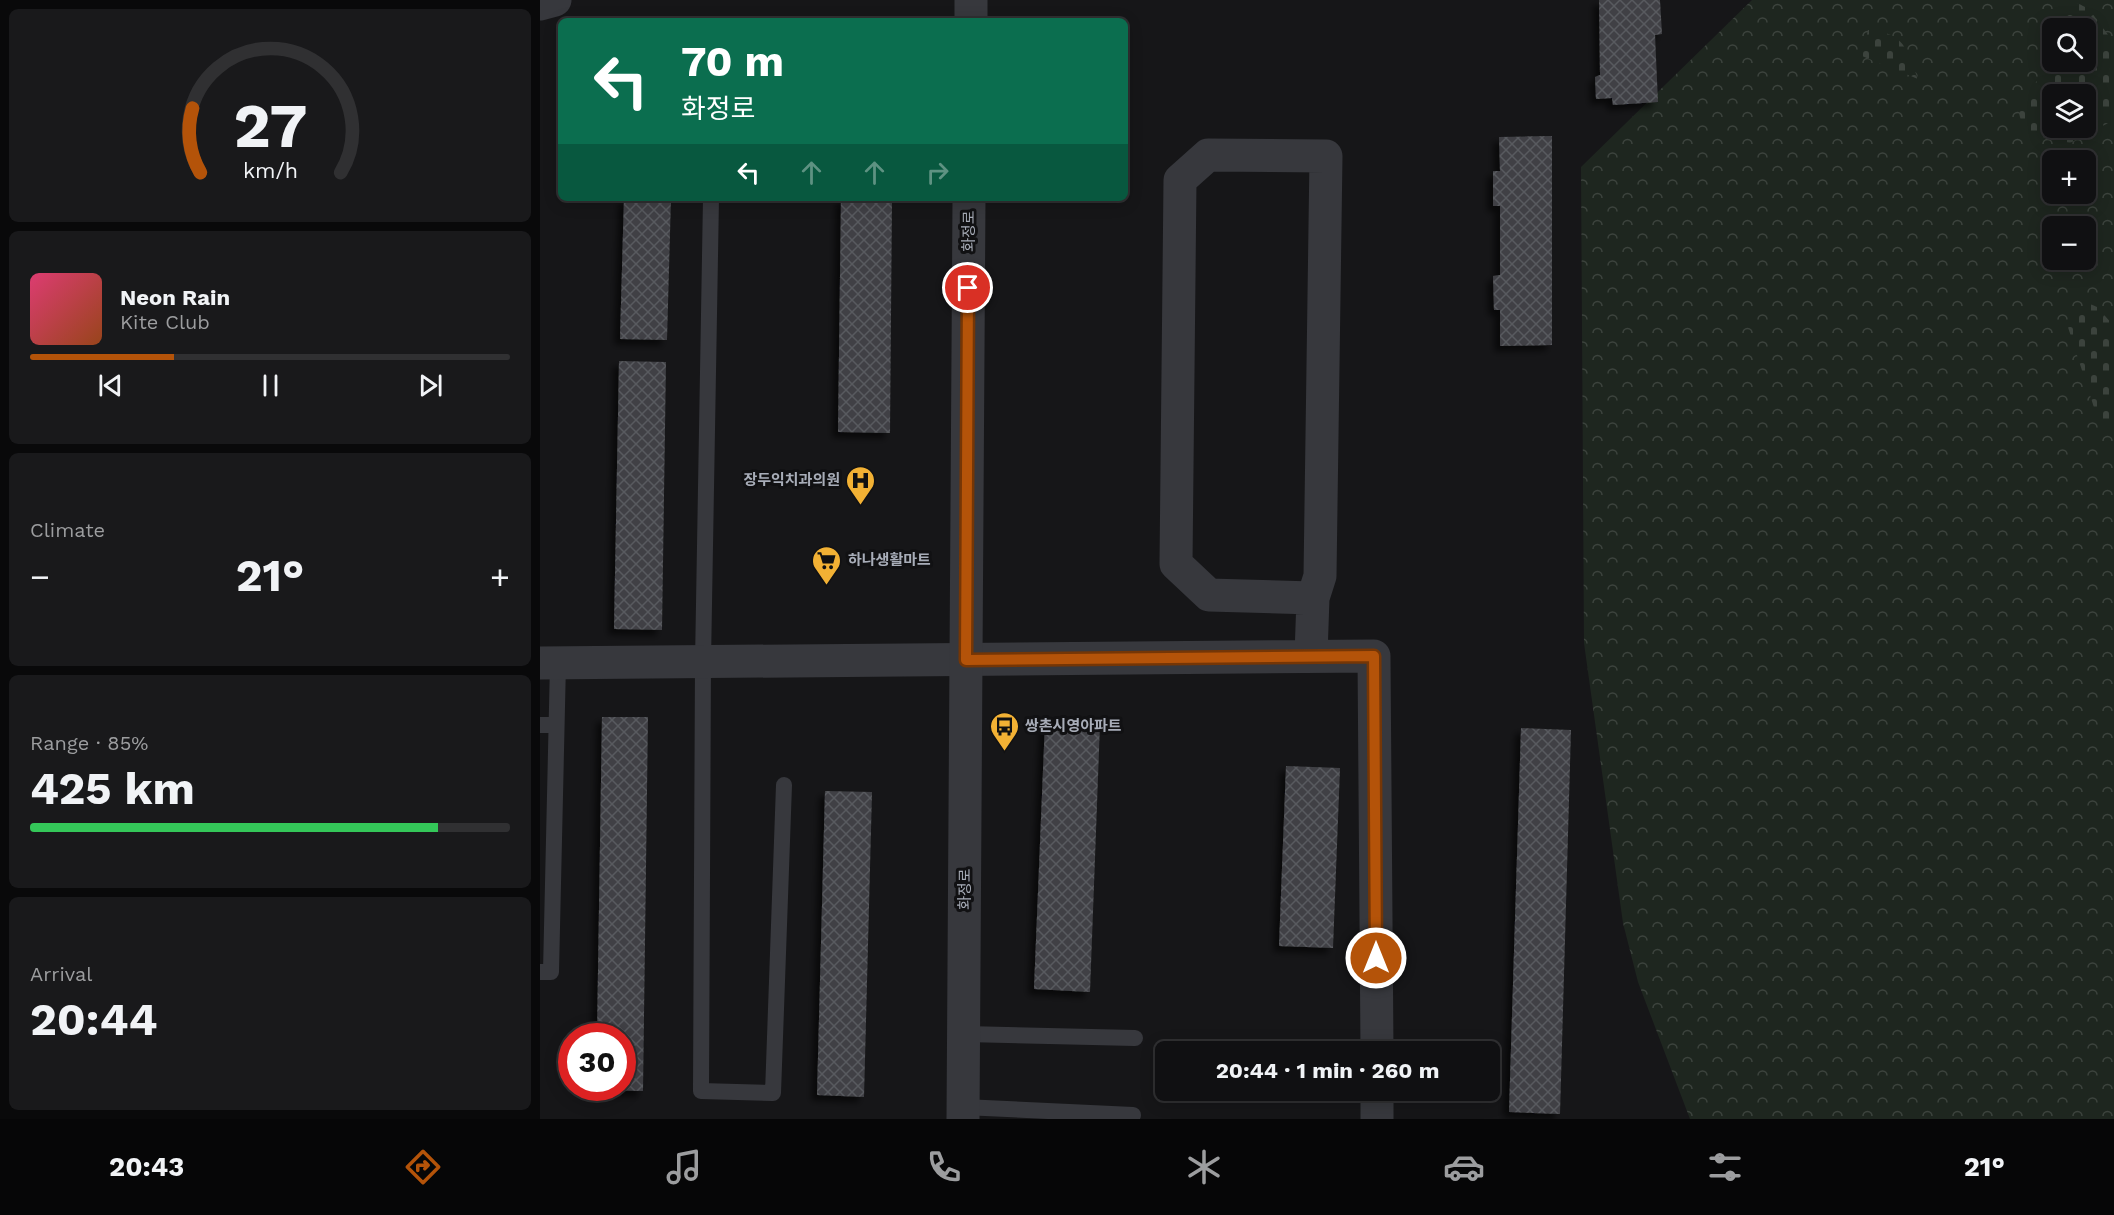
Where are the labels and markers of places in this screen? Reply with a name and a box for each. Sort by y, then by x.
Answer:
pin [942,262,993,313]
hospital icon: 장두익치과의원 [845,464,877,506]
place label: 장두익치과의원 [743,471,840,489]
supermarket icon: 하나생활마트 [811,544,843,586]
place label: 하나생활마트 [848,551,931,569]
bus stop icon: 쌍촌시영아파트 [988,710,1020,752]
place label: 쌍촌시영아파트 [1025,717,1122,735]

